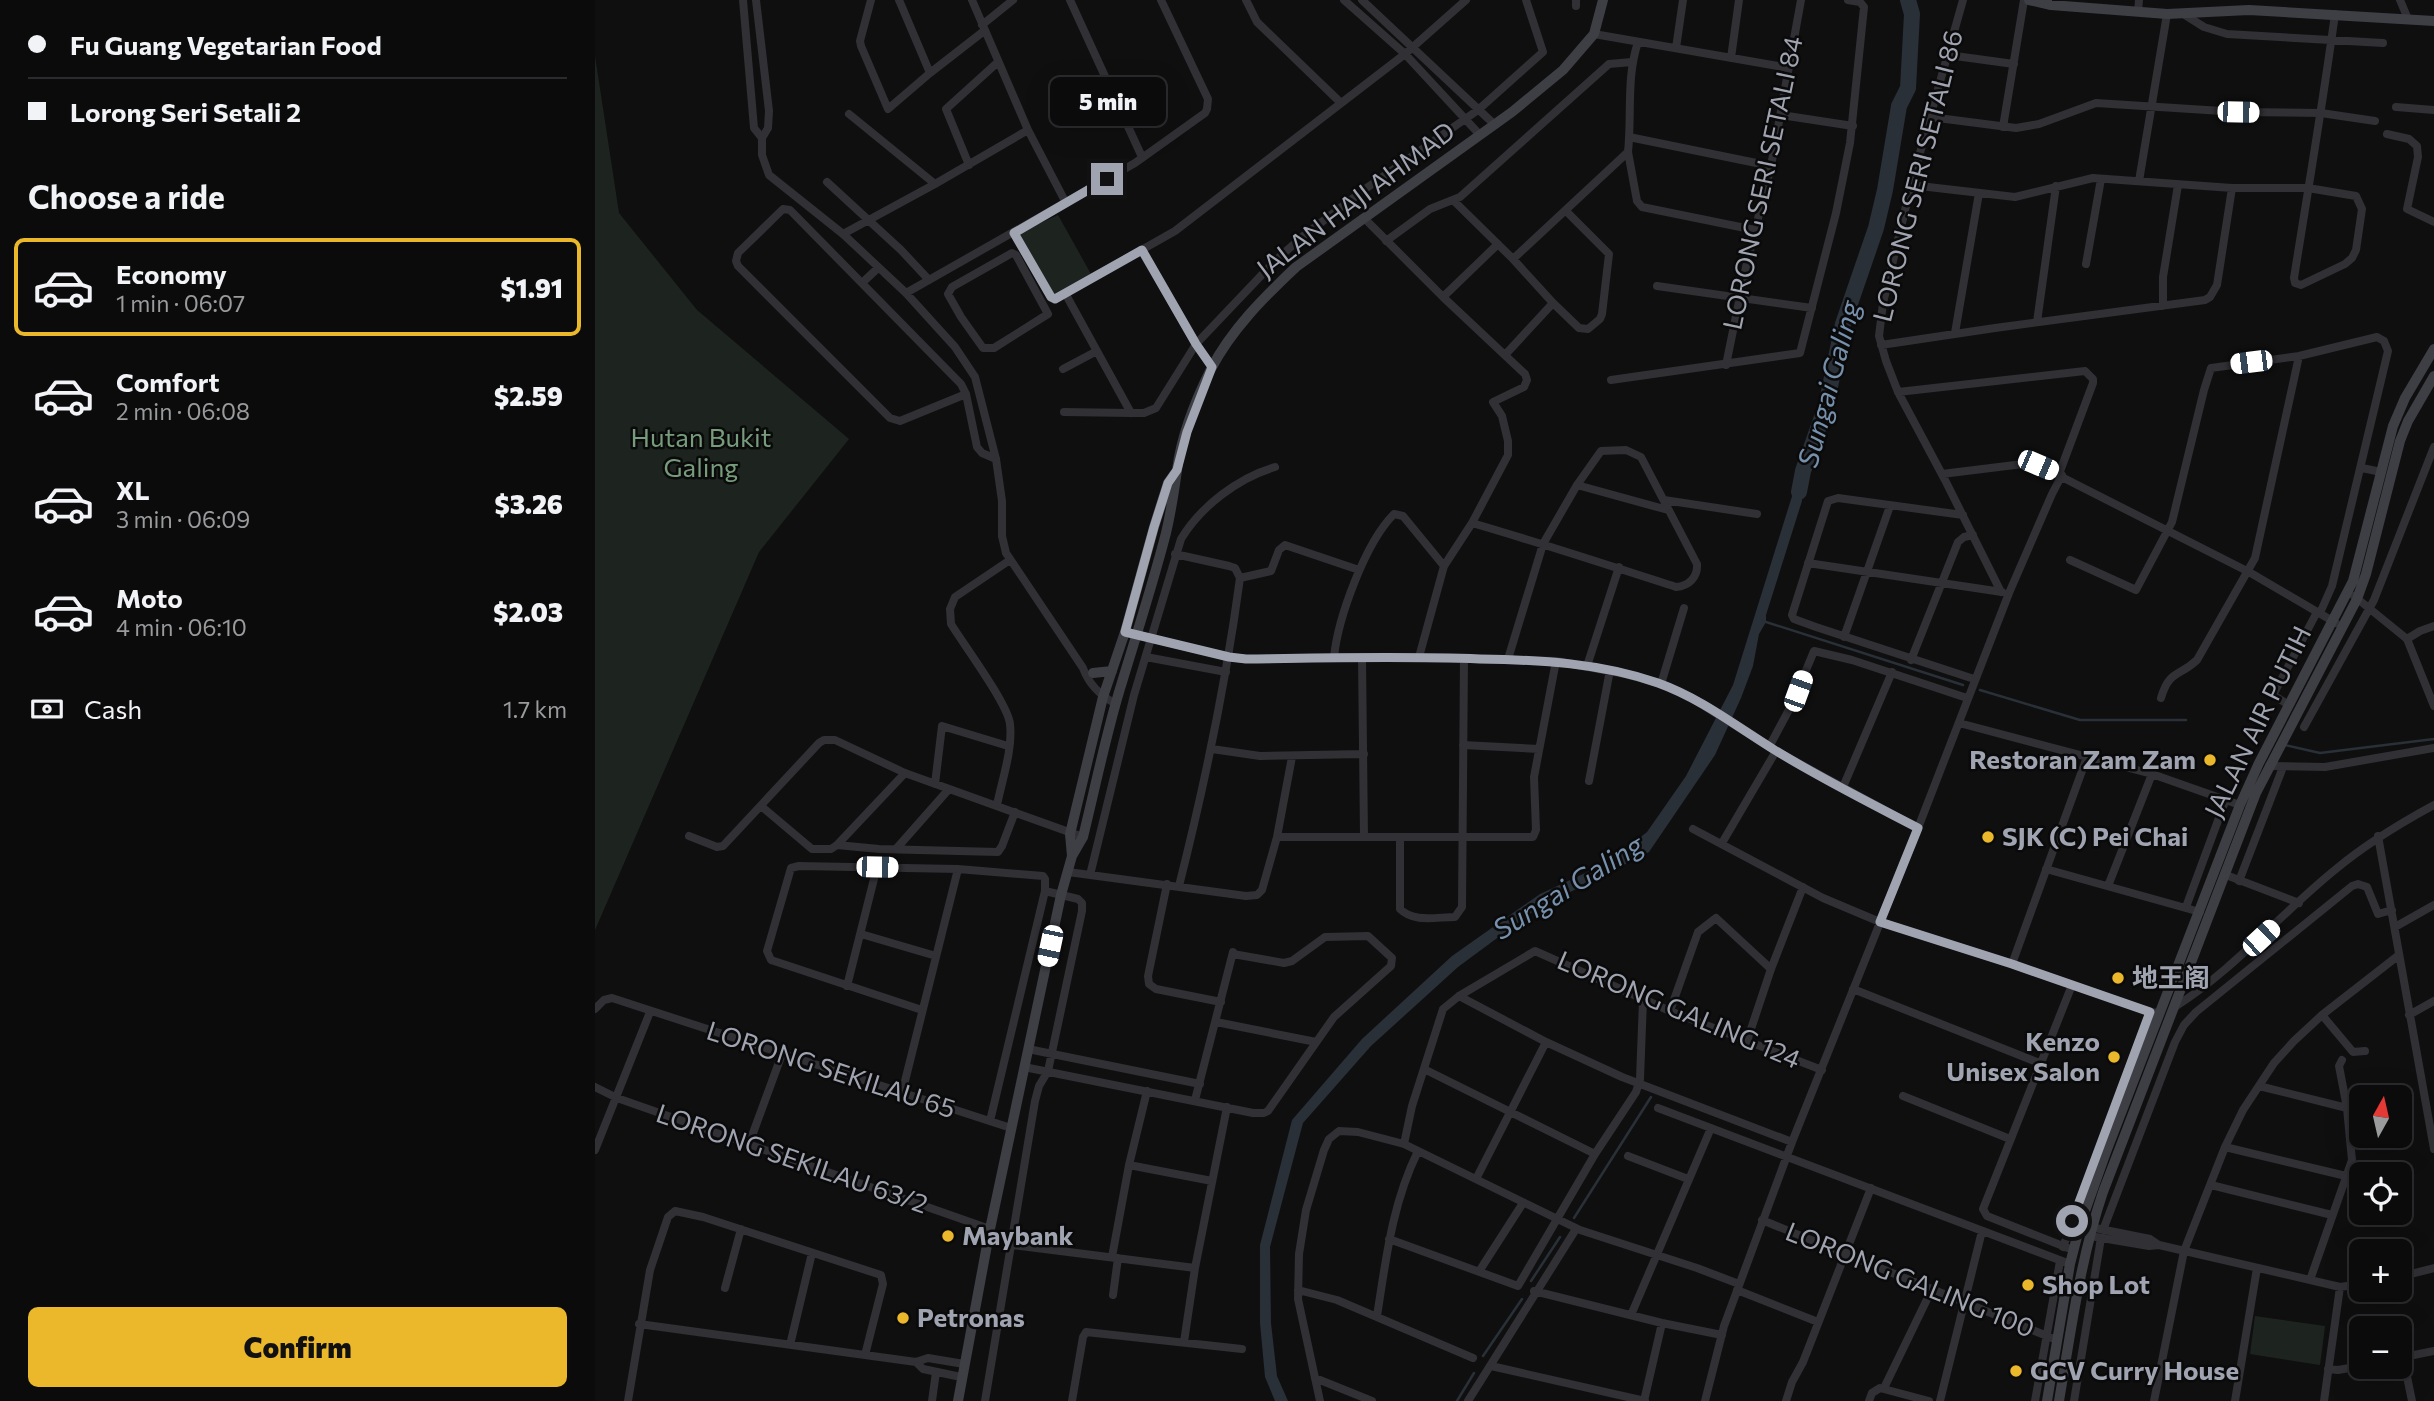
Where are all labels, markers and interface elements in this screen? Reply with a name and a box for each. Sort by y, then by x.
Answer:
street label: LORONG SERI SETALI 86 [1865,27,1968,325]
text: Fu Guang Vegetarian Food [70,29,382,60]
street label: LORONG SERI SETALI 84 [1715,33,1808,332]
callout: 5 min [1049,78,1165,127]
text: 5 min [1079,87,1137,115]
text: Lorong Seri Setali 2 [70,96,301,127]
car [2217,101,2260,123]
street label: JALAN HAJI AHMAD [1250,114,1460,283]
route end [1091,163,1123,195]
text: Choose a ride [28,176,225,216]
icon: car [32,256,95,319]
text: Economy [116,258,227,289]
text: $1.91 [500,272,563,303]
text: 1 min · 06:07 [116,289,245,317]
water label: Sungai Galing [1789,295,1867,471]
car [2229,349,2274,375]
icon: car [32,364,95,427]
text: Comfort [116,366,219,397]
text: $2.59 [494,380,563,411]
text: 2 min · 06:08 [116,397,250,425]
park label: Hutan Bukit Galing [631,421,771,482]
car [2015,447,2062,483]
icon: car [32,472,95,535]
text: XL [116,474,150,505]
text: $3.26 [495,488,563,519]
text: 3 min · 06:09 [116,505,250,533]
icon: car [32,580,95,643]
text: Moto [116,582,183,613]
text: $2.03 [493,596,563,627]
text: 4 min · 06:10 [116,613,247,641]
street label: JALAN AIR PUTIH [2197,621,2316,822]
car [1781,668,1816,714]
icon: cash [28,690,66,728]
text: Cash [84,693,142,724]
text: 1.7 km [503,695,567,723]
place label: Restoran Zam Zam [1969,743,2196,774]
marker: Restoran Zam Zam [2202,752,2218,768]
place label: SJK (C) Pei Chai [2002,820,2188,851]
water label: Sungai Galing [1486,825,1651,946]
marker: SJK (C) Pei Chai [1980,829,1996,845]
car [856,856,899,878]
car [2239,916,2284,960]
car [1036,923,1065,969]
street label: LORONG GALING 124 [1553,943,1806,1074]
place label: 地王阁 [2132,961,2210,992]
marker: 地王阁 [2110,970,2126,986]
street label: LORONG SEKILAU 65 [703,1014,960,1123]
place label: Kenzo Unisex Salon [1946,1025,2100,1086]
marker: Kenzo Unisex Salon [2106,1049,2122,1065]
north arrow [2349,1085,2411,1148]
map controls [2349,1085,2412,1379]
street label: LORONG SEKILAU 63/2 [653,1097,932,1219]
button: locate [2349,1162,2412,1225]
route start [2056,1205,2088,1237]
street label: LORONG GALING 100 [1782,1215,2039,1343]
place label: Maybank [962,1219,1074,1250]
marker: Maybank [940,1228,956,1244]
button: + [2349,1239,2412,1302]
place label: Shop Lot [2042,1268,2150,1299]
marker: Shop Lot [2020,1277,2036,1293]
place label: Petronas [917,1301,1025,1332]
button: Confirm [28,1307,567,1387]
marker: Petronas [895,1310,911,1326]
button: − [2349,1316,2412,1379]
place label: GCV Curry House [2030,1354,2239,1385]
marker: GCV Curry House [2008,1363,2024,1379]

